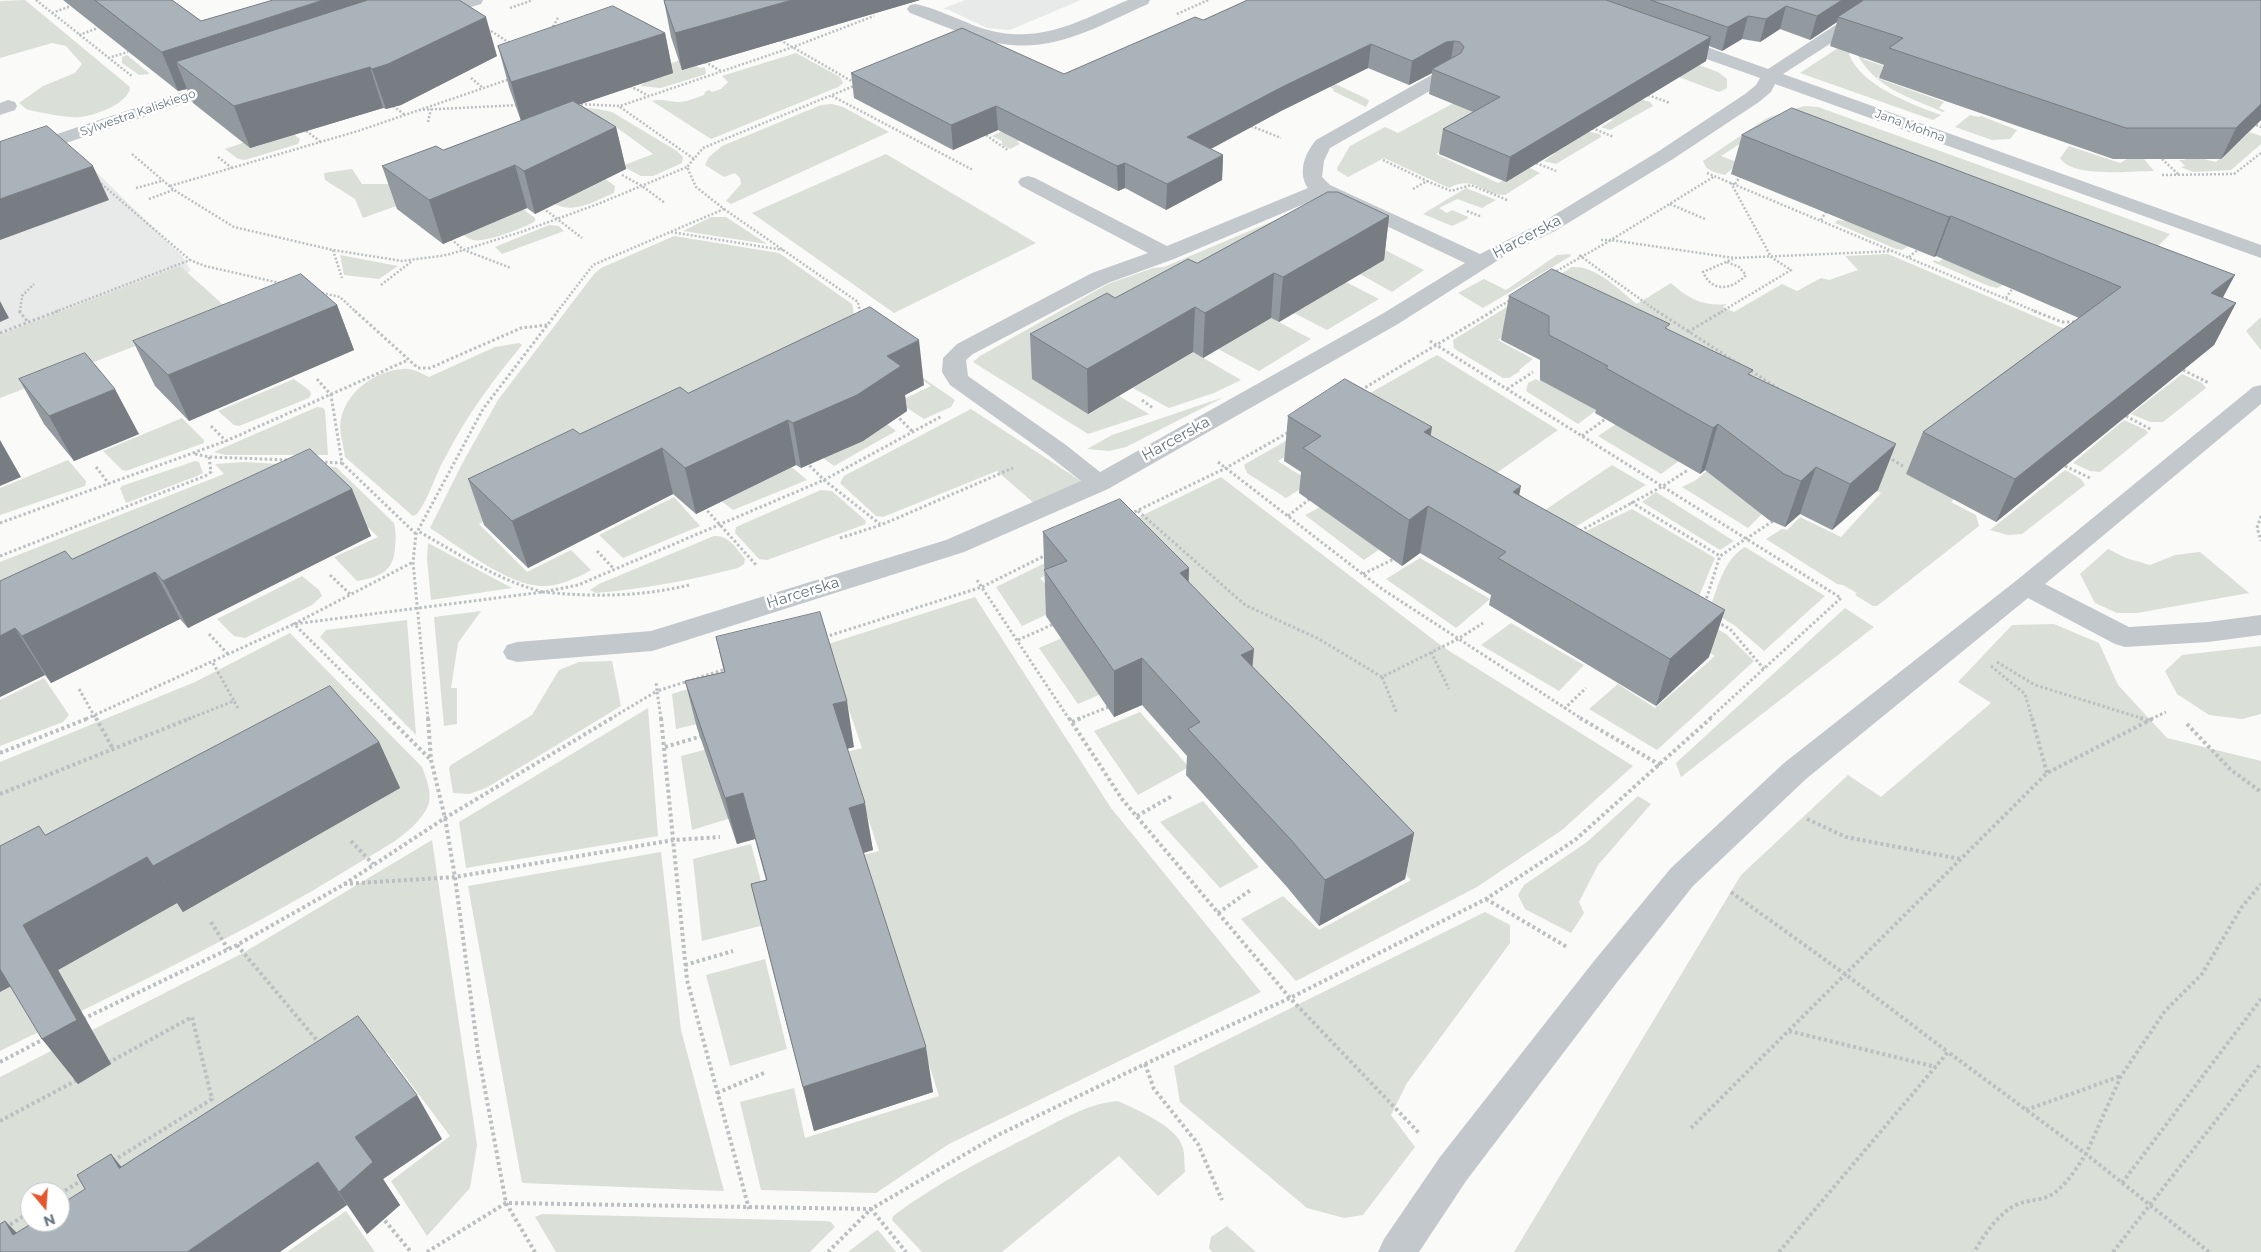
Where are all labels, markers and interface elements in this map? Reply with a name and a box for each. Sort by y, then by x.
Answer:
street label: Sylwestra Kaliskiego [78,86,198,140]
street label: Jana Mohna [1873,107,1947,145]
street label: Harcerska [1490,211,1564,263]
street label: Harcerska [1139,413,1213,465]
street label: Harcerska [764,573,842,613]
north arrow [20,1182,70,1232]
text: N [41,1210,57,1231]

